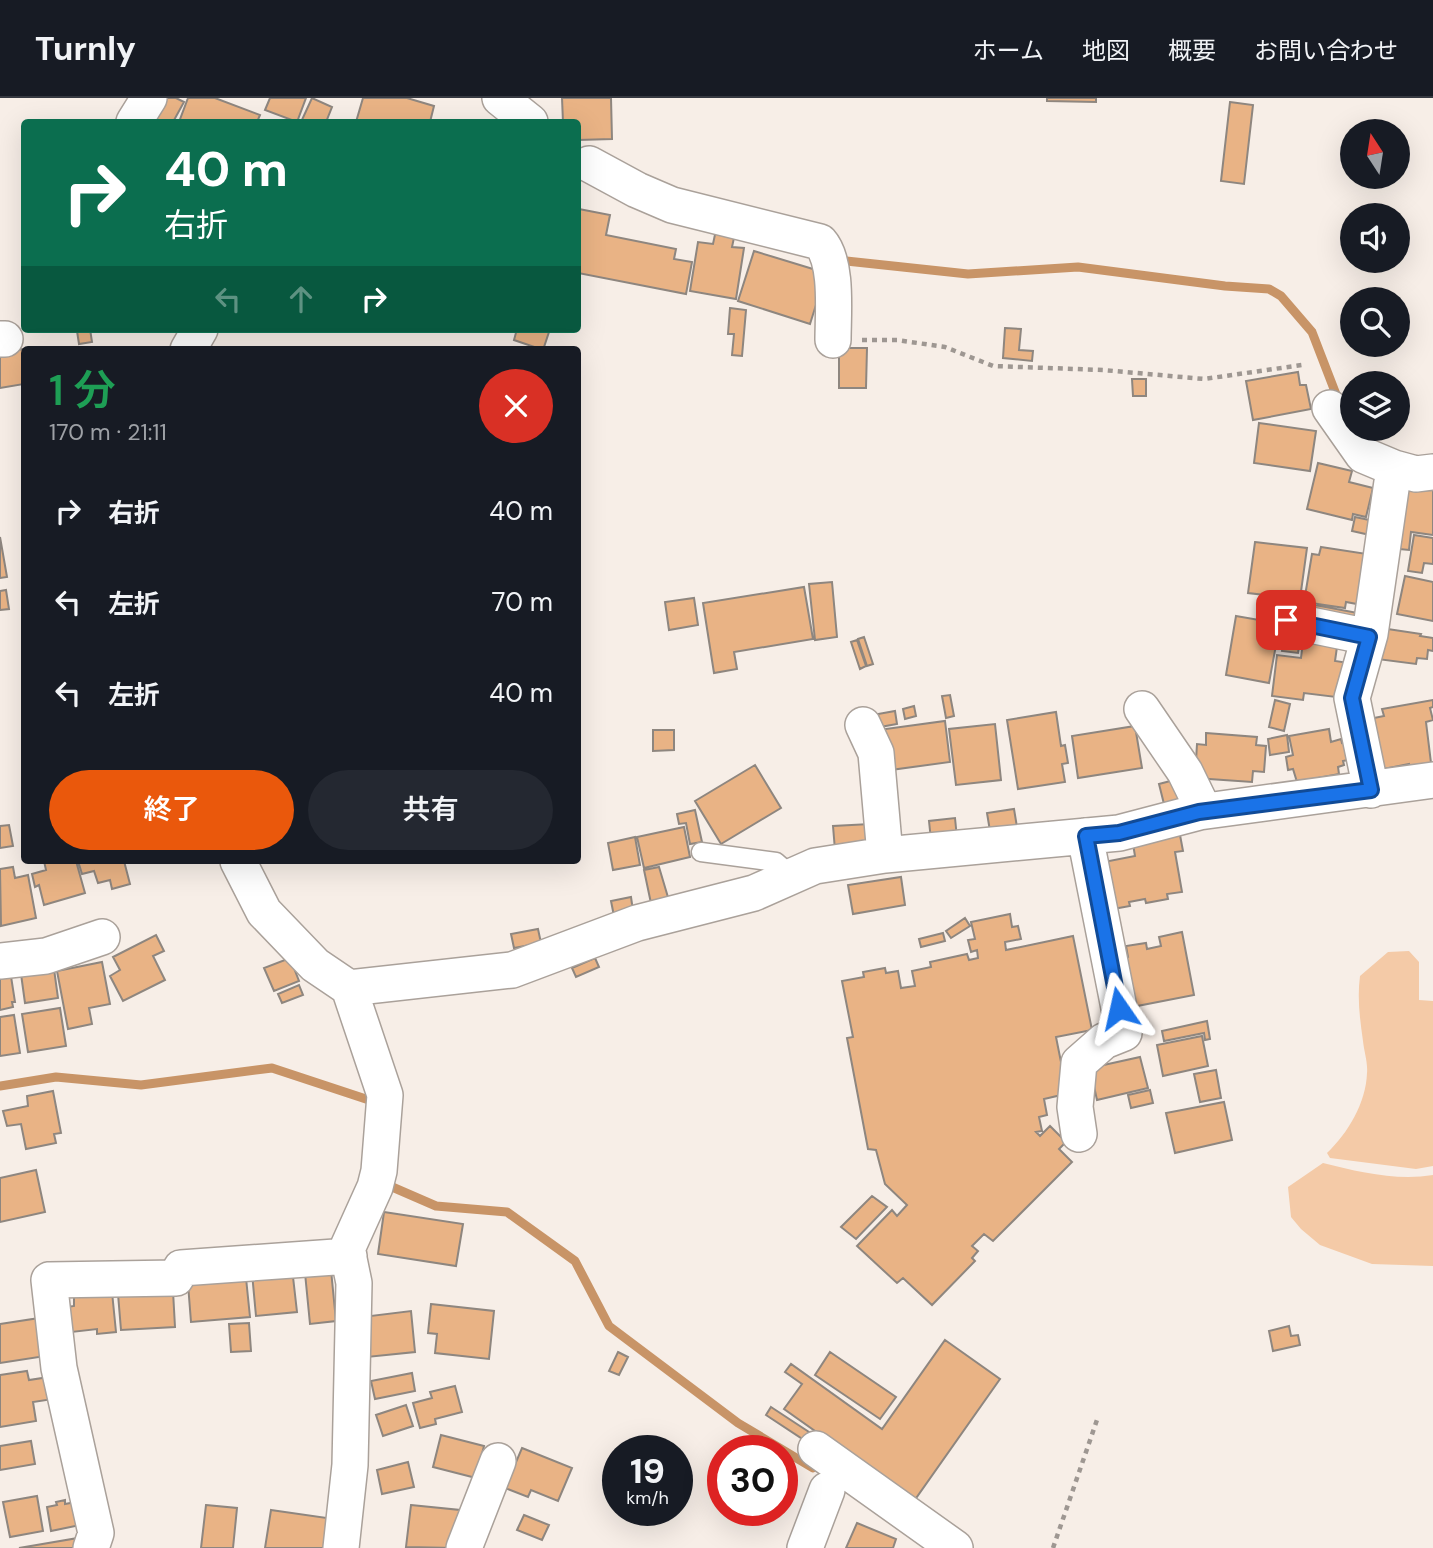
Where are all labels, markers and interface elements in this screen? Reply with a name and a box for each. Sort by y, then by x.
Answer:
text: Turnly [35,27,136,70]
text: ホーム [973,35,1044,66]
text: 地図 [1082,35,1130,66]
text: 概要 [1168,35,1216,66]
text: お問い合わせ [1254,35,1398,66]
north arrow [1340,119,1410,189]
map controls [1340,119,1410,441]
text: 40 m [164,137,288,201]
icon: right [49,147,140,238]
button: sound [1340,203,1410,273]
text: 右折 [164,204,228,246]
icon: left [209,280,247,318]
icon: ahead [282,280,320,318]
icon: right [355,280,393,318]
button: search [1340,287,1410,357]
text: 1 分 [49,363,116,418]
button: close [479,369,553,443]
button: layers [1340,371,1410,441]
text: 170 m · 21:11 [49,417,167,447]
icon: right [49,492,87,530]
text: 40 m [489,494,553,528]
text: 右折 [108,496,160,530]
icon: left [49,583,87,621]
text: 70 m [492,585,553,619]
text: 左折 [108,587,160,621]
pin [1256,590,1316,650]
icon: arrive [1267,601,1305,639]
icon: left [49,674,87,712]
text: 40 m [489,676,553,710]
text: 左折 [108,678,160,712]
button: 終了 [49,770,294,850]
button: 共有 [308,770,553,850]
position arrow [1082,971,1156,1045]
speed limit sign: 30 [707,1435,798,1526]
text: 19 [630,1448,665,1494]
text: km/h [626,1486,669,1510]

